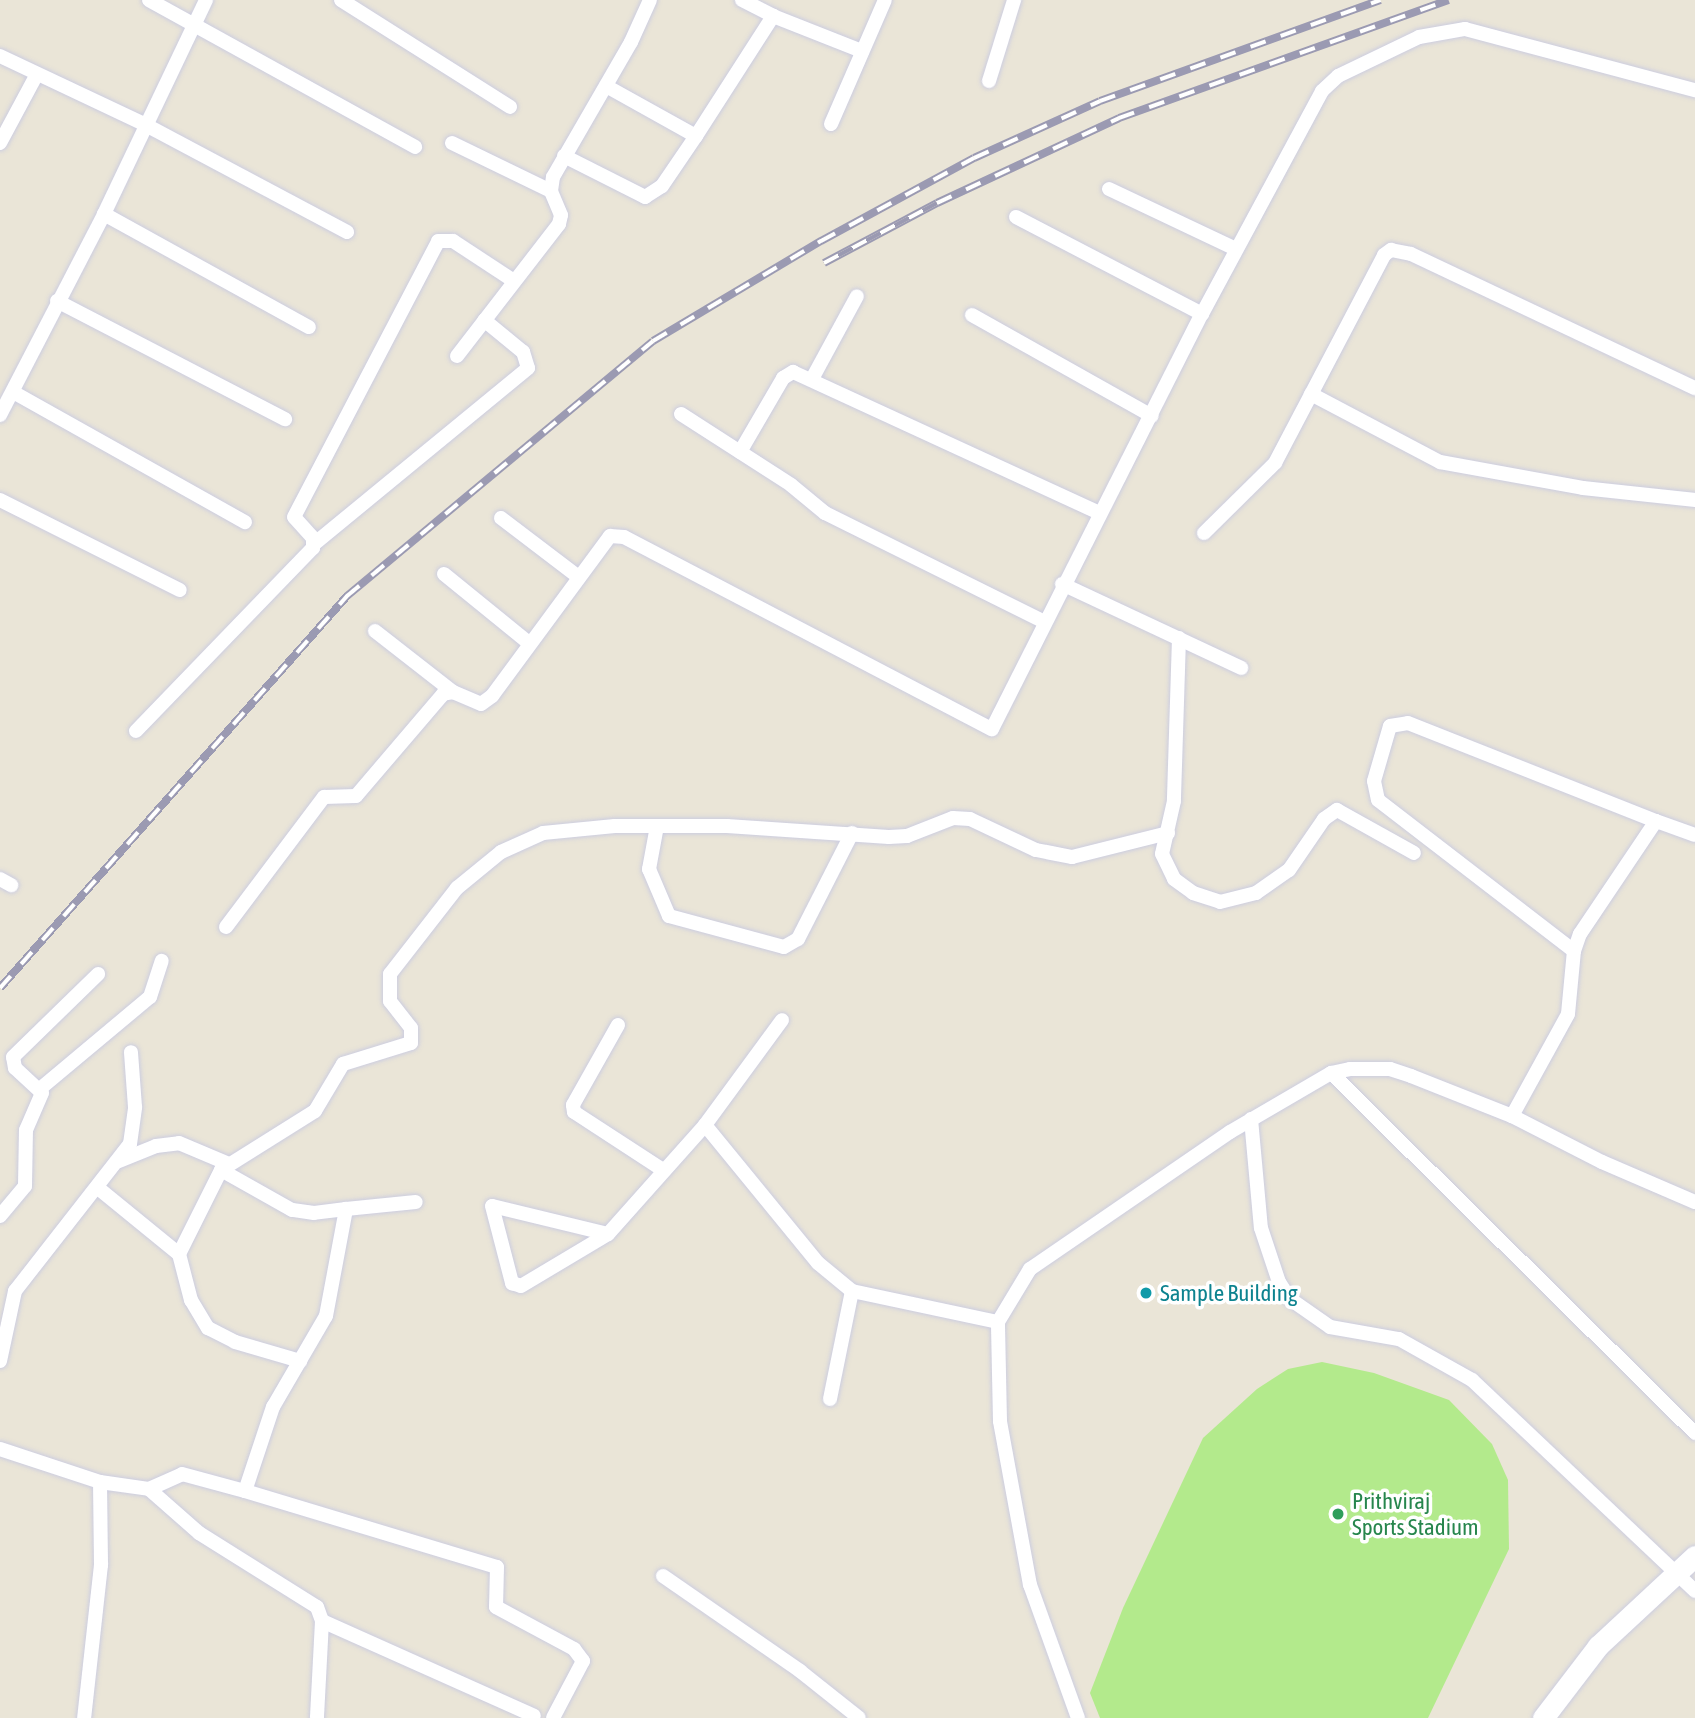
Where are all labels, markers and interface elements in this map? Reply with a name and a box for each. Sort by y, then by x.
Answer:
place label: Sample Building [1160,1279,1298,1307]
marker: Sample Building [1138,1285,1154,1301]
place label: Prithviraj Sports Stadium [1352,1487,1479,1541]
marker: Prithviraj Sports Stadium [1330,1506,1346,1522]

